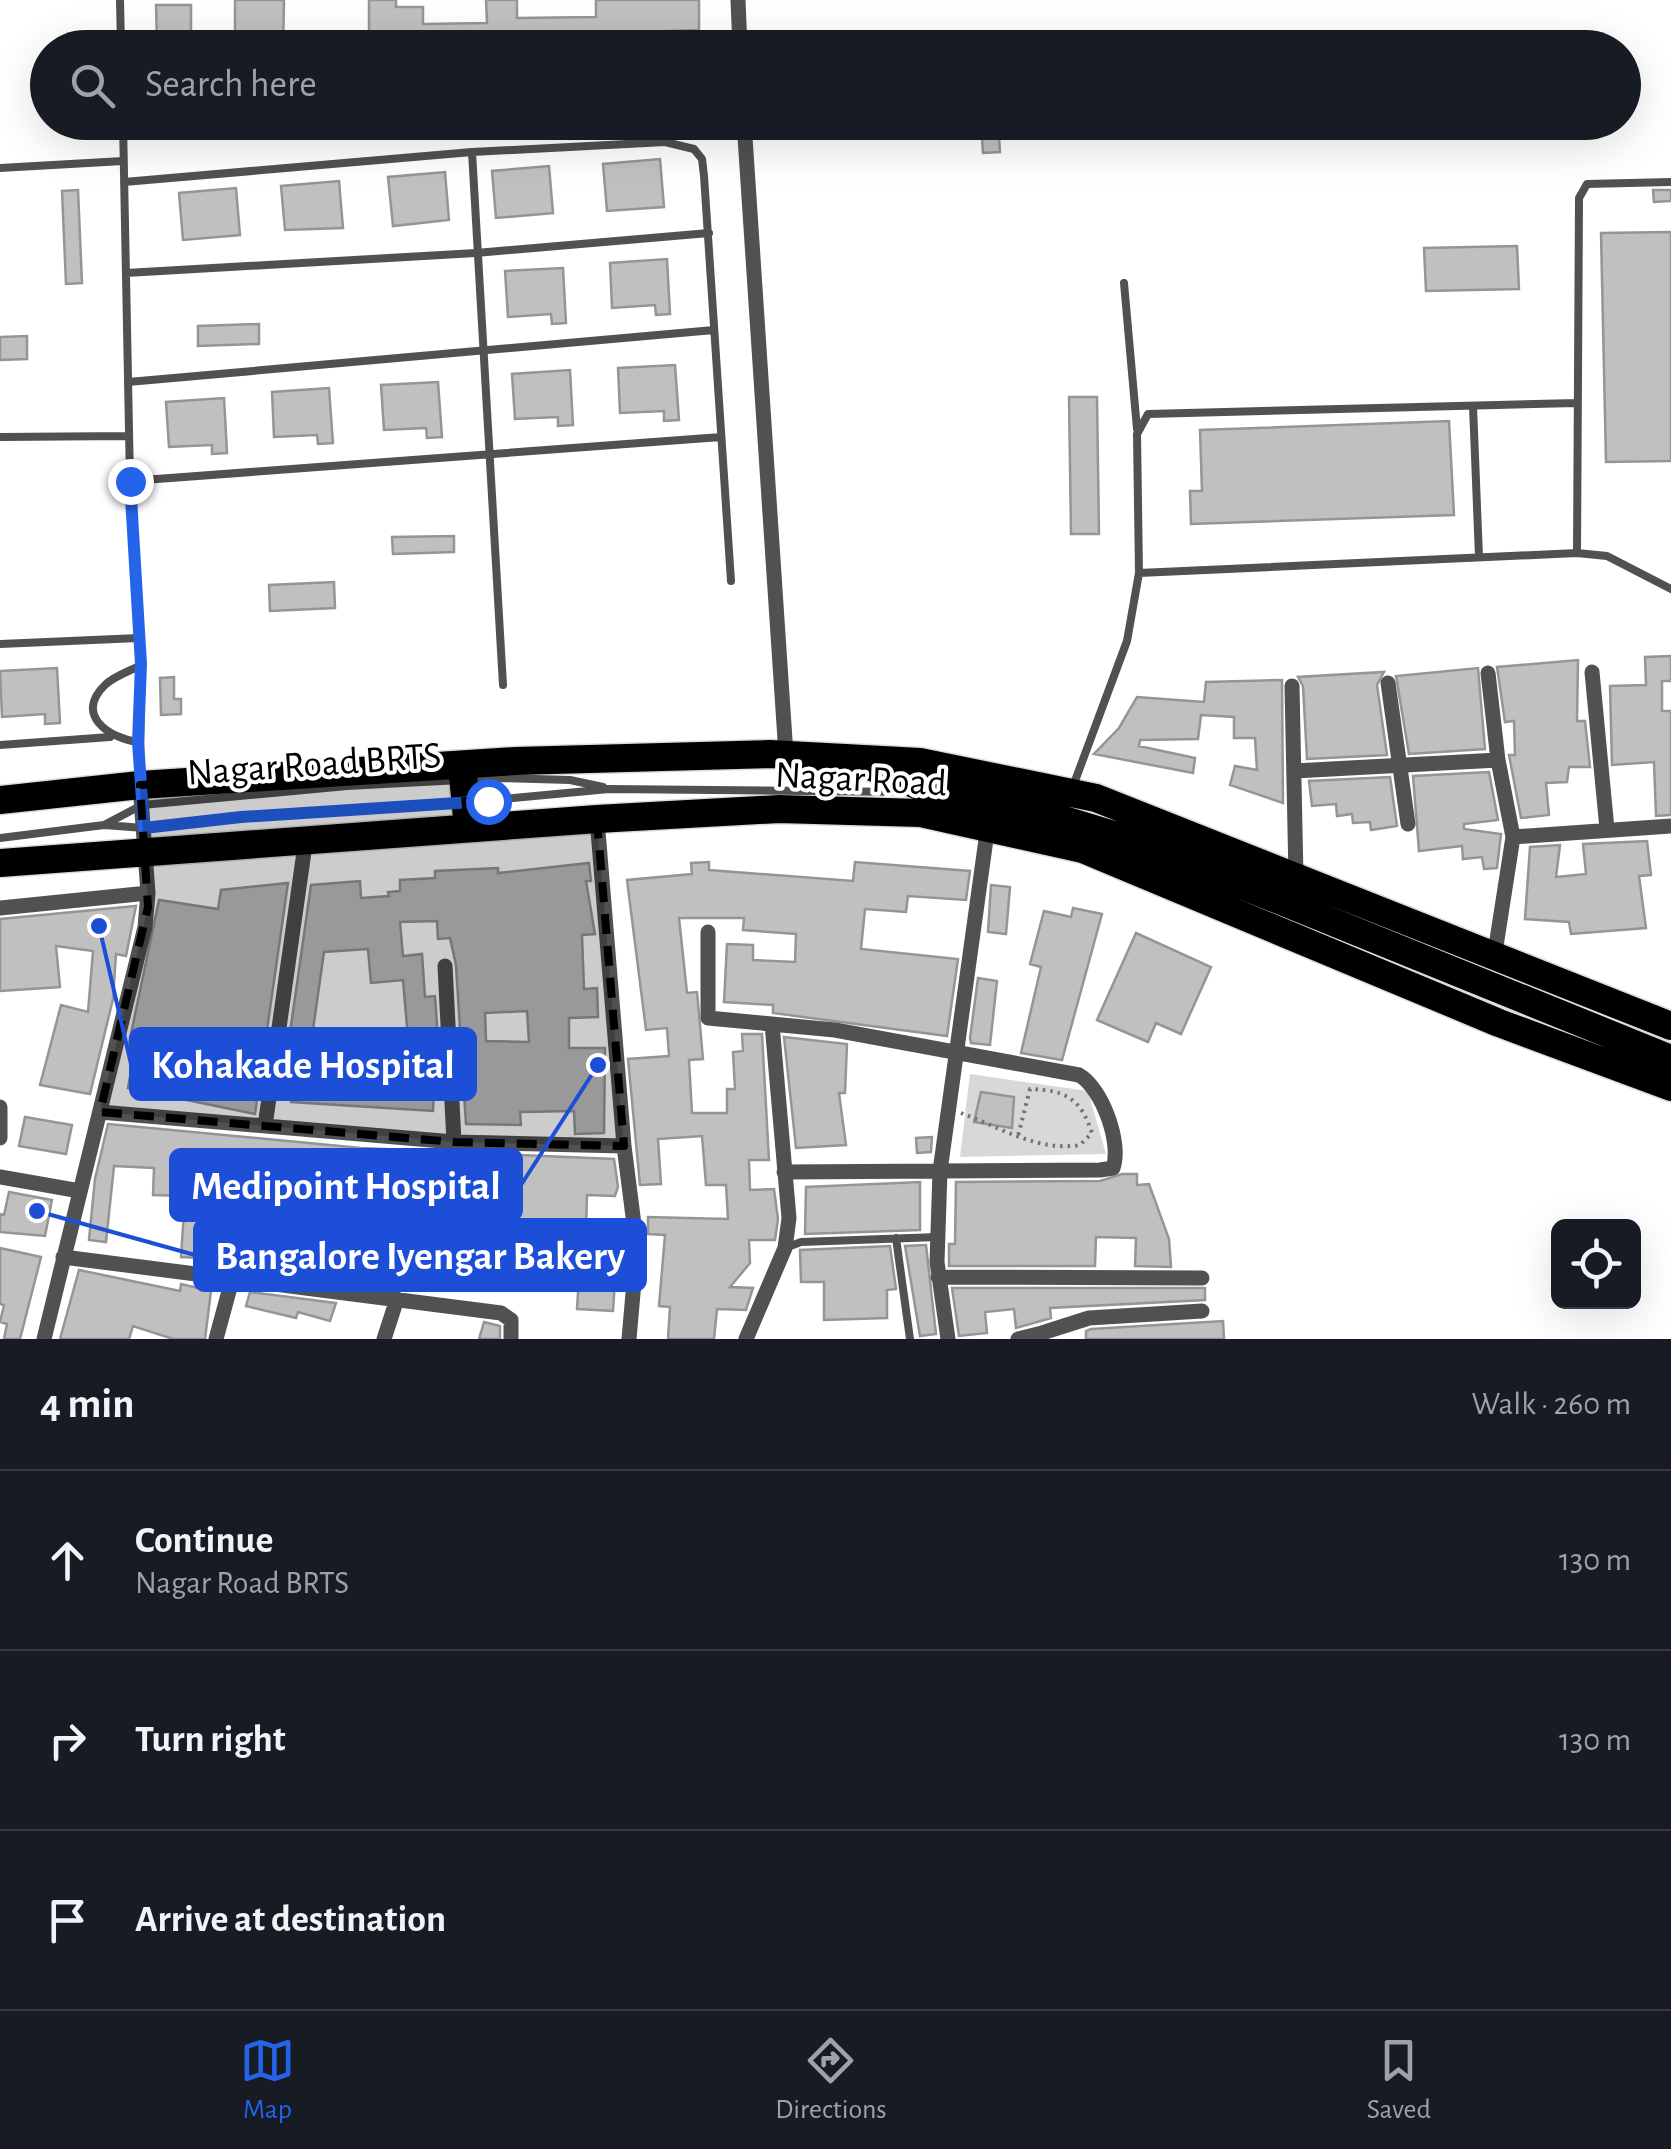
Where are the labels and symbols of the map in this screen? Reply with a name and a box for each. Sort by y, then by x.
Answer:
route end [108,459,154,505]
street label: Nagar Road BRTS [186,737,442,793]
street label: Nagar Road [774,757,948,803]
route start [466,779,512,825]
callout: Kohakade Hospital [131,1029,475,1099]
text: Kohakade Hospital [151,1046,455,1086]
callout: Medipoint Hospital [171,1150,521,1220]
text: Medipoint Hospital [191,1167,501,1207]
callout: Bangalore Iyengar Bakery [195,1220,645,1290]
text: Bangalore Iyengar Bakery [215,1237,625,1277]

